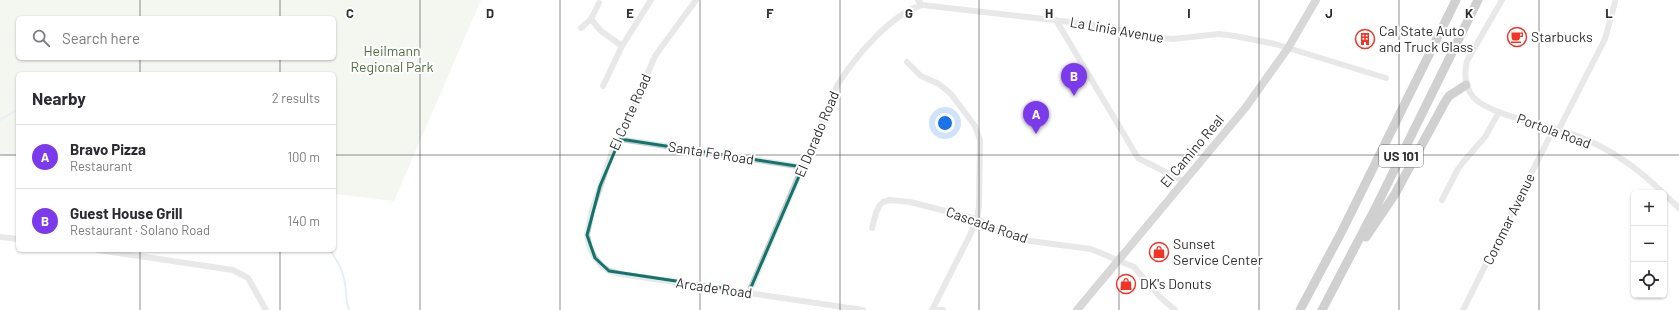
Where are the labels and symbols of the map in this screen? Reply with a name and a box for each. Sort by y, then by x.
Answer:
text: C [346,5,354,21]
text: D [486,5,494,21]
text: E [626,5,634,21]
text: F [766,5,774,21]
text: G [905,5,913,21]
text: H [1045,5,1053,21]
text: I [1187,5,1191,21]
text: J [1325,5,1333,21]
text: K [1465,5,1473,21]
text: L [1605,5,1613,21]
street label: La Linia Avenue [1069,13,1165,46]
place label: Cal State Auto and Truck Glass [1379,22,1473,55]
cafe icon: Starbucks [1506,26,1528,48]
building icon: Cal State Auto and Truck Glass [1354,28,1376,50]
place label: Starbucks [1531,28,1593,45]
park label: Heilmann Regional Park [351,42,433,75]
pin: B [1061,63,1087,96]
street label: El Corte Road [605,71,654,153]
street label: El Dorado Road [791,88,842,179]
pin: A [1023,101,1049,134]
street label: Portola Road [1515,109,1594,152]
street label: El Camino Real [1156,111,1227,190]
your location [935,113,955,133]
street label: Santa Fe Road [667,137,755,168]
road number: US 101 [1379,145,1423,167]
street label: Coromar Avenue [1479,170,1538,267]
street label: Cascada Road [944,203,1030,246]
place label: Sunset Service Center [1173,235,1263,268]
shop icon: Sunset Service Center [1148,241,1170,263]
shop icon: DK's Donuts [1115,273,1137,295]
street label: Arcade Road [675,274,753,301]
place label: DK's Donuts [1140,275,1212,292]

